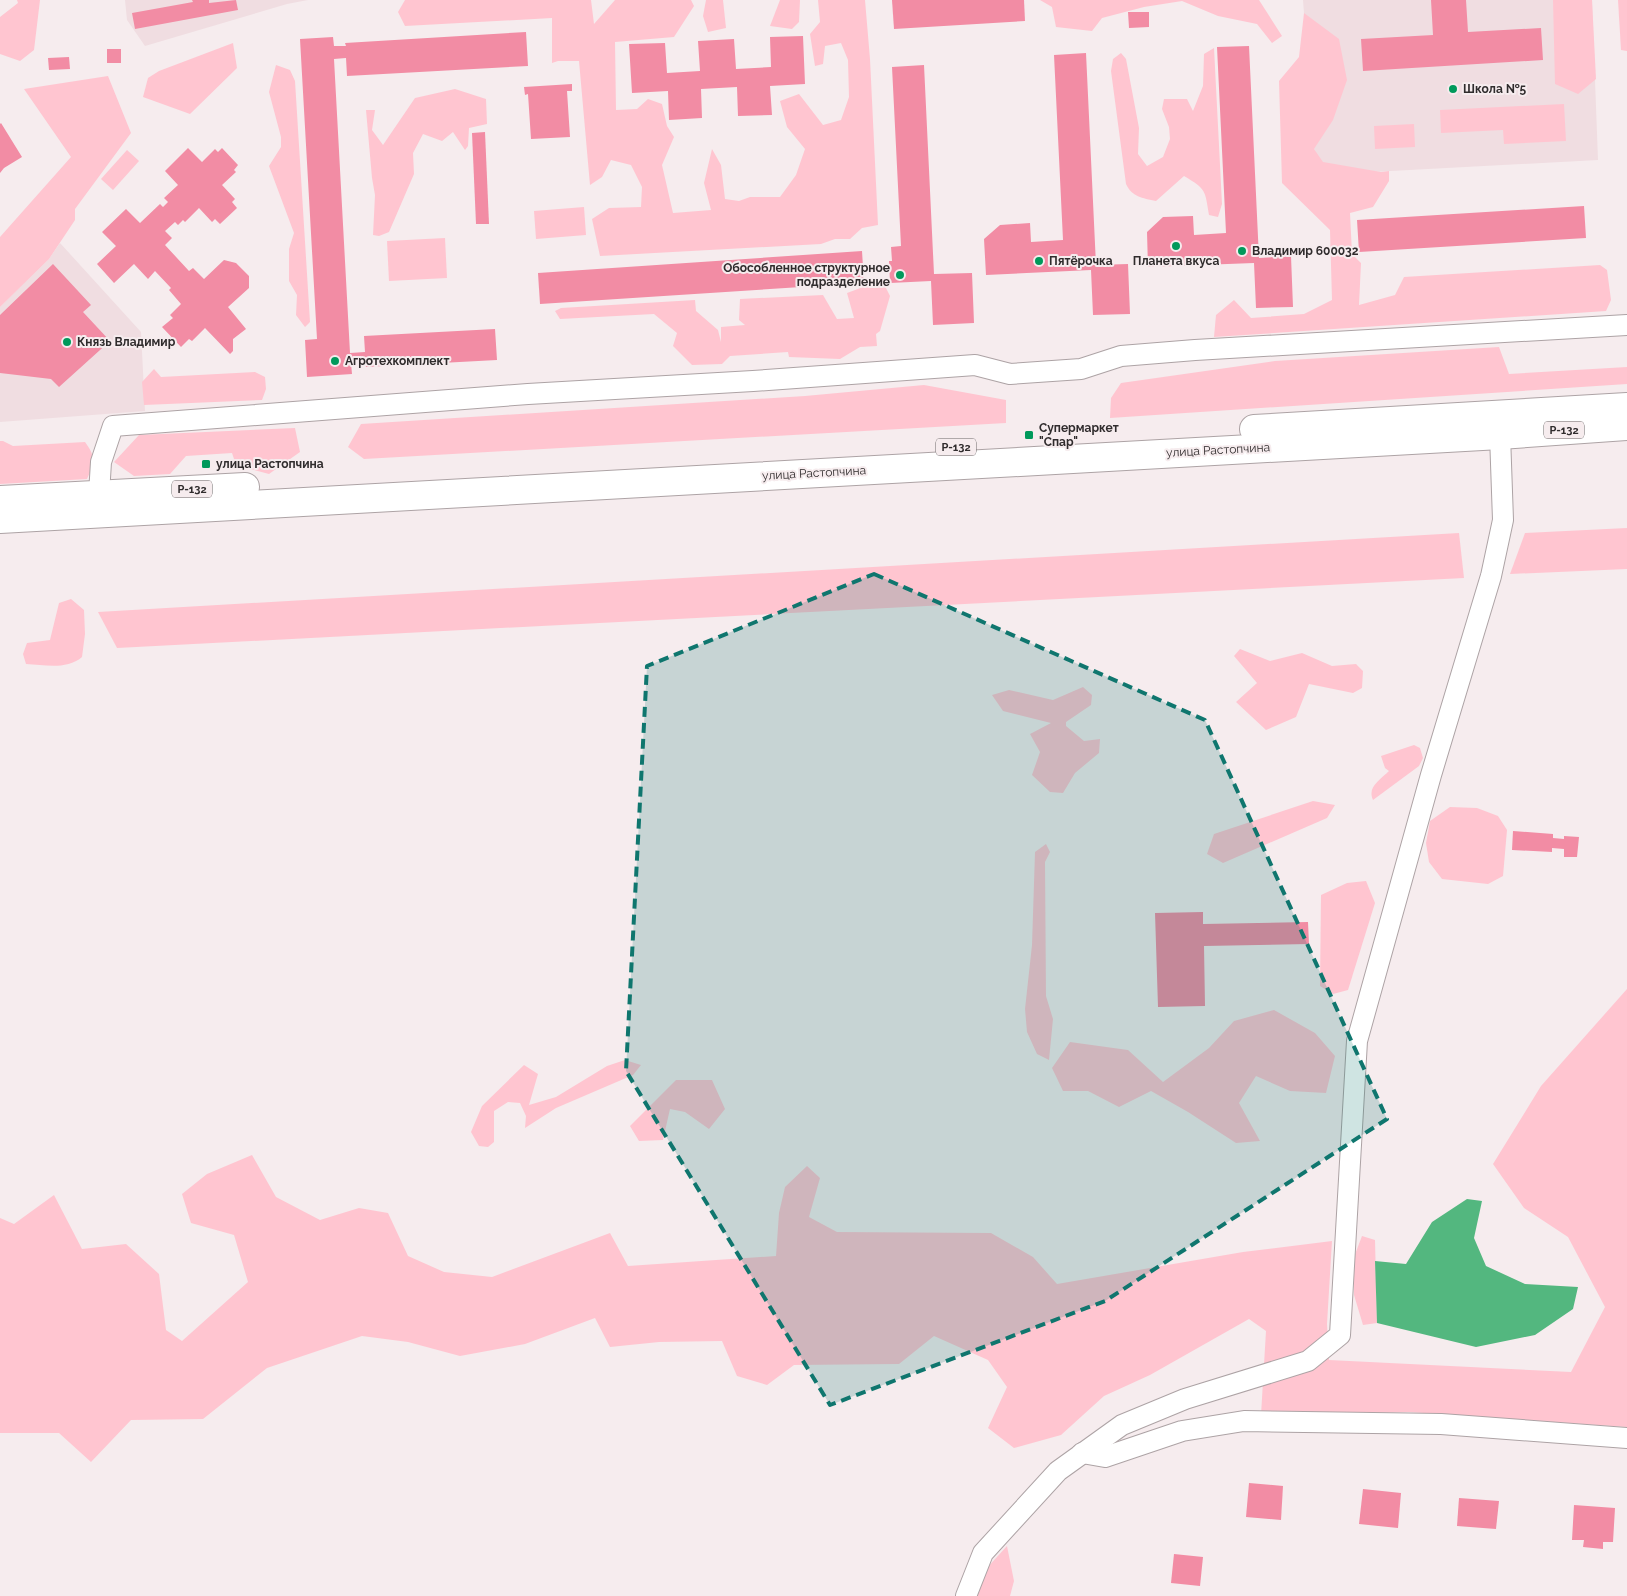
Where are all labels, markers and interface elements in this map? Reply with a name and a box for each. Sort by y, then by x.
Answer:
place label: Школа №5 [1463,82,1527,96]
marker: Школа №5 [1447,83,1459,95]
marker: Планета вкуса [1170,240,1182,252]
place label: Владимир 600032 [1252,244,1359,258]
marker: Владимир 600032 [1236,245,1248,257]
place label: Пятёрочка [1049,254,1113,268]
place label: Планета вкуса [1133,254,1219,268]
marker: Пятёрочка [1033,255,1045,267]
place label: Обособленное структурное подразделение [723,261,890,289]
marker: Обособленное структурное подразделение [894,269,906,281]
place label: Князь Владимир [77,335,176,349]
marker: Князь Владимир [61,336,73,348]
place label: Агротехкомплект [345,354,449,368]
marker: Агротехкомплект [329,355,341,367]
place label: Супермаркет "Спар" [1039,421,1119,449]
road number: Р-132 [1544,422,1584,438]
marker: Супермаркет "Спар" [1023,429,1035,441]
road number: Р-132 [936,438,976,456]
street label: улица Растопчина [1166,440,1270,460]
place label: улица Растопчина [216,457,324,471]
marker: улица Растопчина [200,458,212,470]
street label: улица Растопчина [762,463,866,483]
road number: Р-132 [172,480,212,498]

